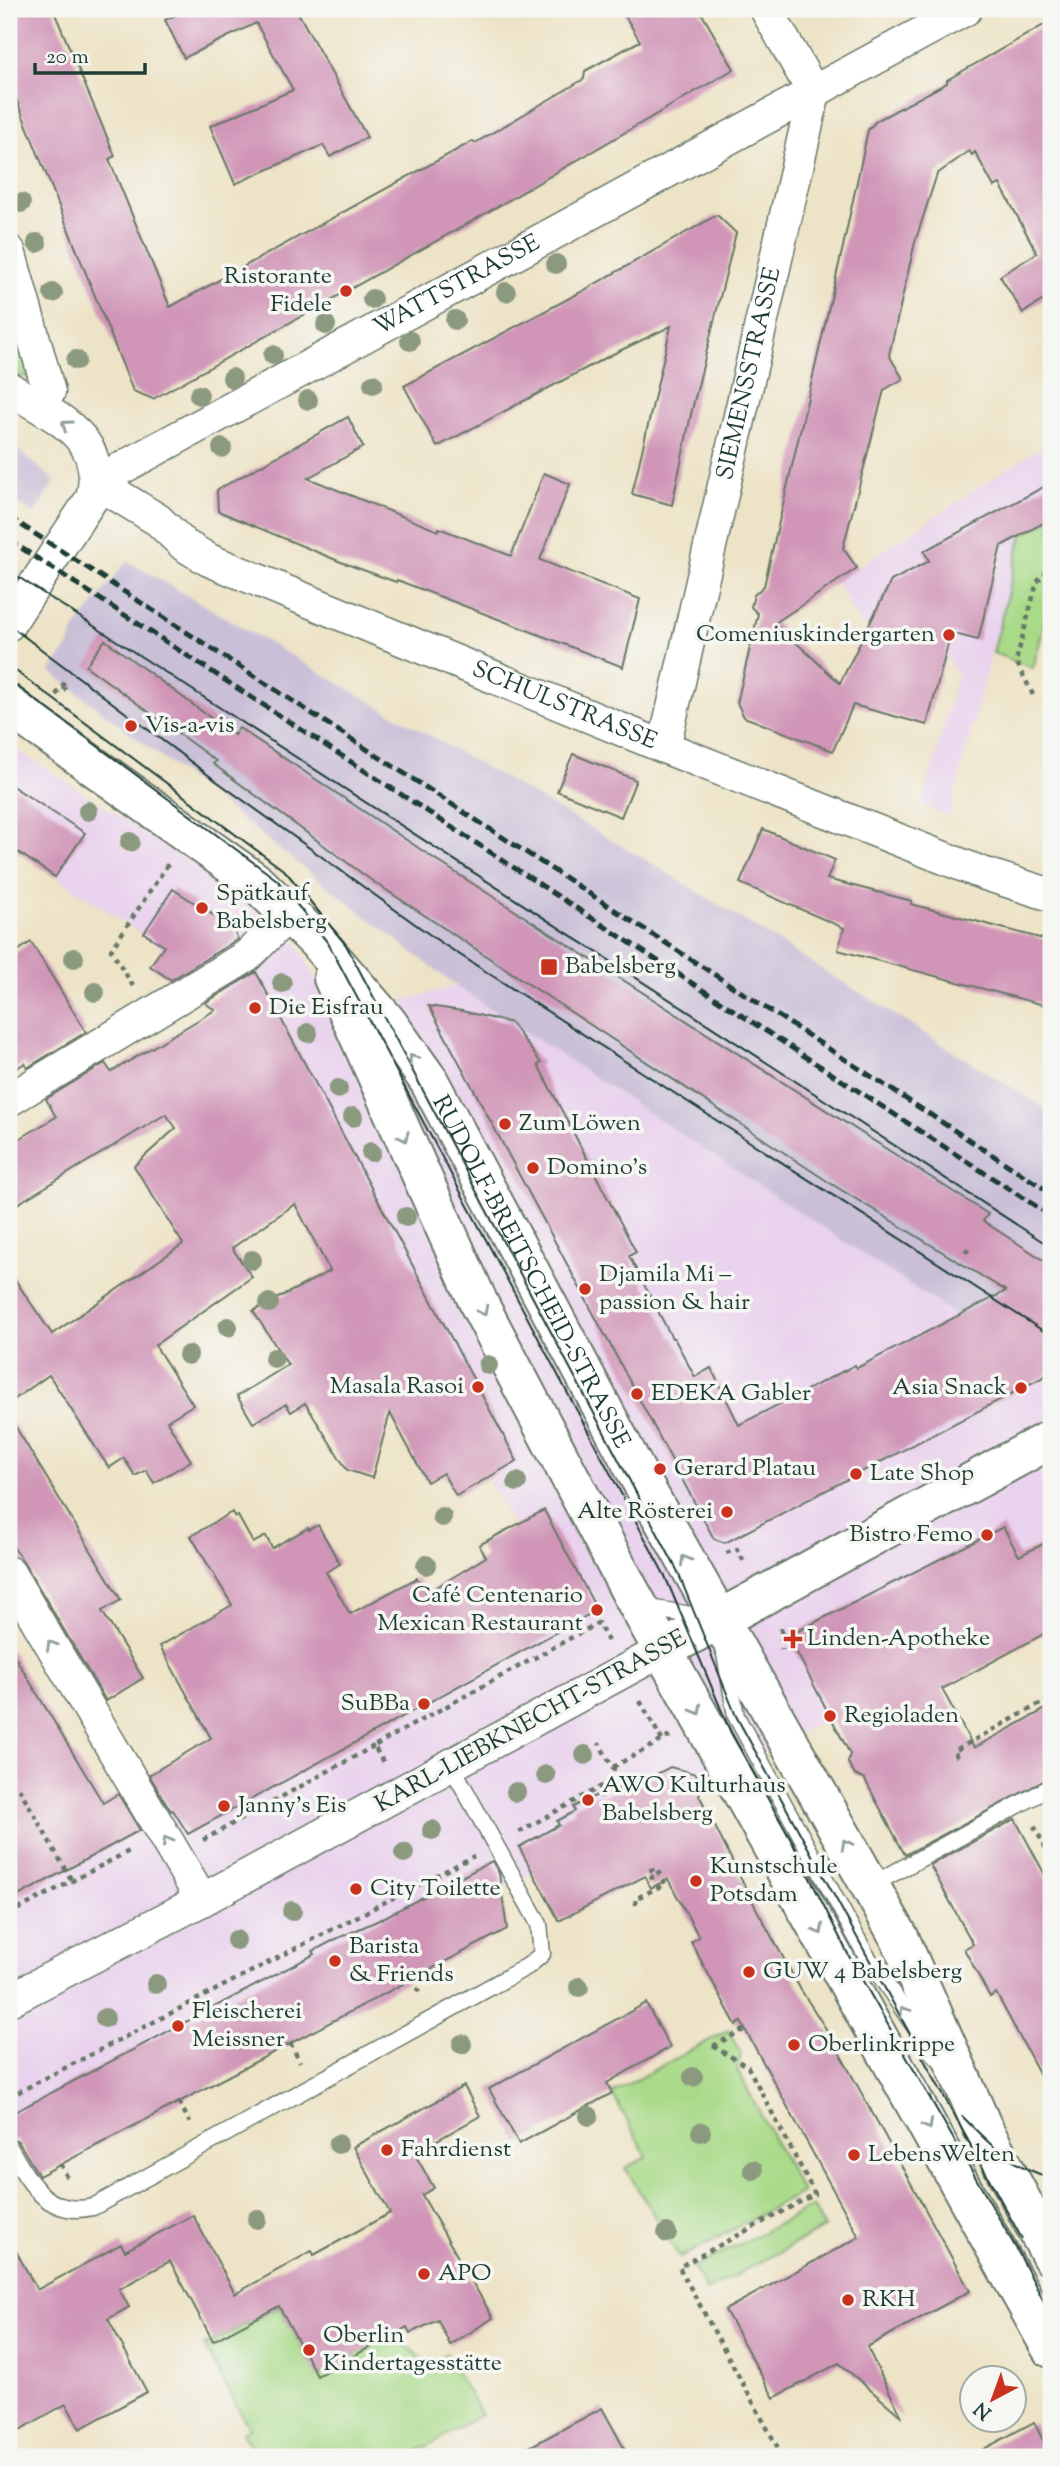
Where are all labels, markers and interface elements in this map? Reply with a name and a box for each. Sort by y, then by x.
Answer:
scale bar [35,32,145,76]
text: 20 m [46,43,89,73]
street label: WATTSTRASSE [368,226,547,345]
place label: Ristorante Fidele [224,260,332,322]
street label: SIEMENSSTRASSE [709,263,791,483]
marker: Ristorante Fidele [338,283,354,299]
one-way arrow [61,421,74,433]
place label: Comeniuskindergarten [696,618,935,652]
marker: Comeniuskindergarten [941,627,957,643]
street label: SCHULSTRASSE [466,653,662,759]
place label: Vis-a-vis [145,709,234,743]
marker: Vis-a-vis [123,718,139,734]
place label: Spätkauf Babelsberg [216,877,327,939]
marker: Spätkauf Babelsberg [194,900,210,916]
place label: Babelsberg [565,950,676,984]
marker: Babelsberg [539,957,559,977]
place label: Die Eisfrau [269,991,384,1025]
marker: Die Eisfrau [247,1000,263,1016]
one-way arrow [409,1054,421,1067]
street label: RUDOLF-BREITSCHEID-STRASSE [423,1090,638,1455]
place label: Zum Löwen [519,1107,641,1141]
marker: Zum Löwen [497,1116,513,1132]
one-way arrow [396,1130,410,1142]
place label: Domino's [547,1151,647,1185]
marker: Domino's [525,1160,541,1176]
place label: Djamila Mi – passion & hair [599,1258,750,1320]
marker: Djamila Mi – passion & hair [577,1281,593,1297]
one-way arrow [474,1304,488,1316]
place label: Masala Rasoi [330,1370,464,1404]
place label: Asia Snack [892,1371,1007,1405]
place label: EDEKA Gabler [651,1377,811,1411]
marker: Masala Rasoi [470,1379,486,1395]
marker: Asia Snack [1013,1380,1029,1396]
marker: EDEKA Gabler [629,1386,645,1402]
place label: Gerard Platau [674,1452,816,1486]
place label: Late Shop [870,1457,974,1491]
marker: Gerard Platau [652,1461,668,1477]
marker: Late Shop [848,1466,864,1482]
place label: Alte Rösterei [577,1495,713,1529]
marker: Alte Rösterei [719,1504,735,1520]
place label: Bistro Femo [849,1518,973,1552]
marker: Bistro Femo [979,1527,995,1543]
one-way arrow [680,1555,693,1567]
place label: Café Centenario Mexican Restaurant [377,1579,583,1641]
marker: Café Centenario Mexican Restaurant [589,1602,605,1618]
street label: KARL-LIEBKNECHT-STRASSE [369,1622,693,1822]
place label: Linden-Apotheke [807,1622,990,1656]
marker: Linden-Apotheke [785,1631,801,1647]
one-way arrow [46,1640,59,1652]
place label: SuBBa [341,1687,410,1721]
marker: SuBBa [416,1696,432,1712]
place label: Regioladen [844,1699,959,1733]
one-way arrow [689,1702,702,1715]
marker: Regioladen [822,1708,838,1724]
place label: AWO Kulturhaus Babelsberg [602,1769,786,1831]
place label: Janny's Eis [236,1789,347,1823]
marker: AWO Kulturhaus Babelsberg [580,1792,596,1808]
marker: Janny's Eis [216,1798,232,1814]
one-way arrow [162,1835,175,1848]
one-way arrow [841,1838,854,1851]
place label: Kunstschule Potsdam [710,1850,838,1912]
place label: City Toilette [370,1872,501,1906]
marker: Kunstschule Potsdam [688,1873,704,1889]
marker: City Toilette [348,1881,364,1897]
one-way arrow [811,1922,825,1935]
place label: Barista & Friends [349,1930,454,1992]
marker: Barista & Friends [327,1953,343,1969]
place label: GUW 4 Babelsberg [763,1955,962,1989]
marker: GUW 4 Babelsberg [741,1964,757,1980]
place label: Fleischerei Meissner [192,1995,302,2057]
one-way arrow [899,2005,912,2018]
marker: Fleischerei Meissner [170,2018,186,2034]
place label: Oberlinkrippe [808,2028,955,2062]
marker: Oberlinkrippe [786,2037,802,2053]
one-way arrow [920,2118,933,2130]
place label: Fahrdienst [401,2133,511,2167]
place label: LebensWelten [868,2138,1015,2172]
marker: Fahrdienst [379,2142,395,2158]
marker: LebensWelten [846,2147,862,2163]
place label: APO [438,2257,492,2291]
marker: APO [416,2266,432,2282]
place label: RKH [862,2283,916,2317]
marker: RKH [840,2292,856,2308]
place label: Oberlin Kindertagesstätte [323,2319,502,2381]
marker: Oberlin Kindertagesstätte [301,2342,317,2358]
north arrow [958,2364,1028,2434]
text: N [969,2395,998,2425]

